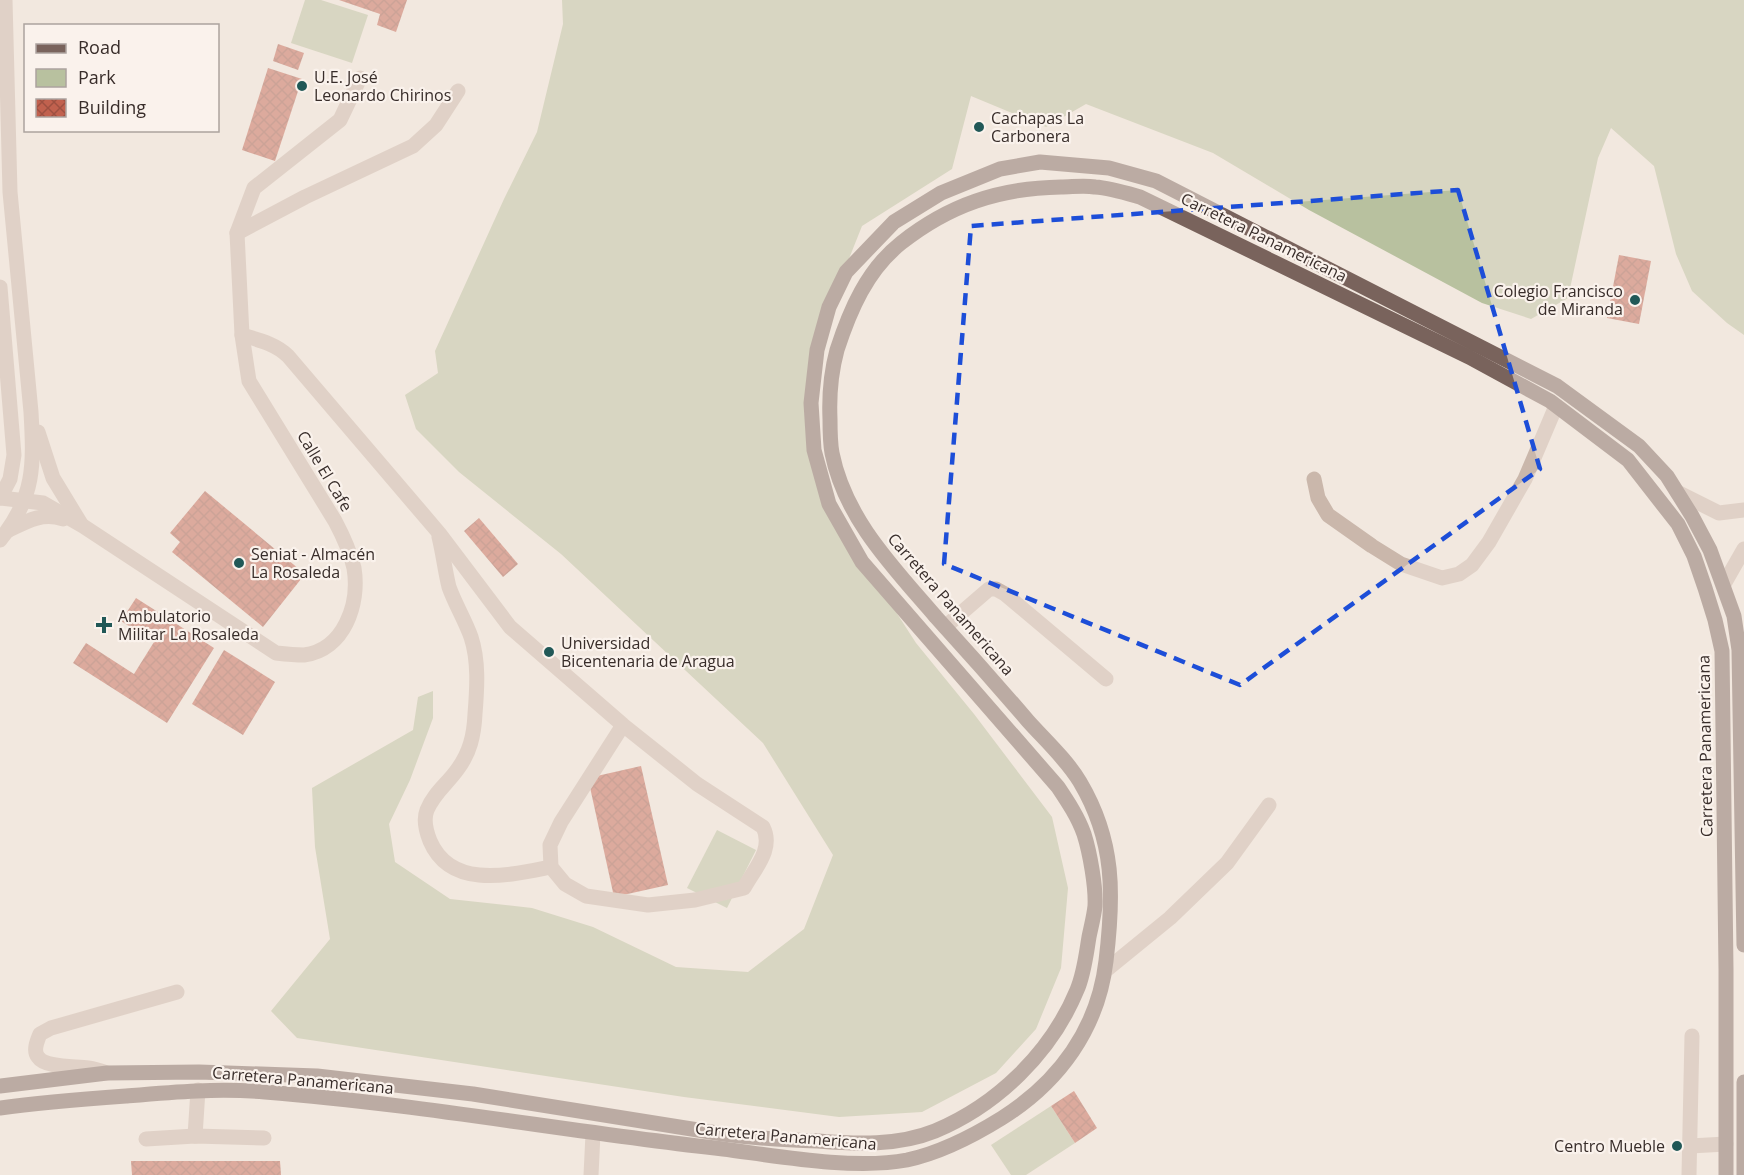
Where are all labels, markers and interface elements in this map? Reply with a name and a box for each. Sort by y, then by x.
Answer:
legend [24,24,219,132]
text: Road [78,35,121,59]
text: Park [78,65,116,89]
place label: U.E. José Leonardo Chirinos [314,66,451,106]
marker: U.E. José Leonardo Chirinos [295,79,309,93]
text: Building [78,95,146,119]
place label: Cachapas La Carbonera [991,107,1084,147]
marker: Cachapas La Carbonera [972,120,986,134]
street label: Carretera Panamericana [1177,187,1351,287]
place label: Colegio Francisco de Miranda [1494,280,1623,320]
marker: Colegio Francisco de Miranda [1628,293,1642,307]
street label: Calle El Cafe [292,427,358,516]
street label: Carretera Panamericana [883,528,1019,680]
place label: Seniat - Almacén La Rosaleda [251,543,375,583]
marker: Seniat - Almacén La Rosaleda [232,556,246,570]
place label: Ambulatorio Militar La Rosaleda [118,605,259,645]
marker: Ambulatorio Militar La Rosaleda [95,616,113,634]
place label: Universidad Bicentenaria de Aragua [561,632,735,672]
marker: Universidad Bicentenaria de Aragua [542,645,556,659]
street label: Carretera Panamericana [1692,655,1718,837]
street label: Carretera Panamericana [211,1061,395,1099]
street label: Carretera Panamericana [694,1117,878,1155]
place label: Centro Mueble [1554,1135,1665,1157]
marker: Centro Mueble [1670,1139,1684,1153]

